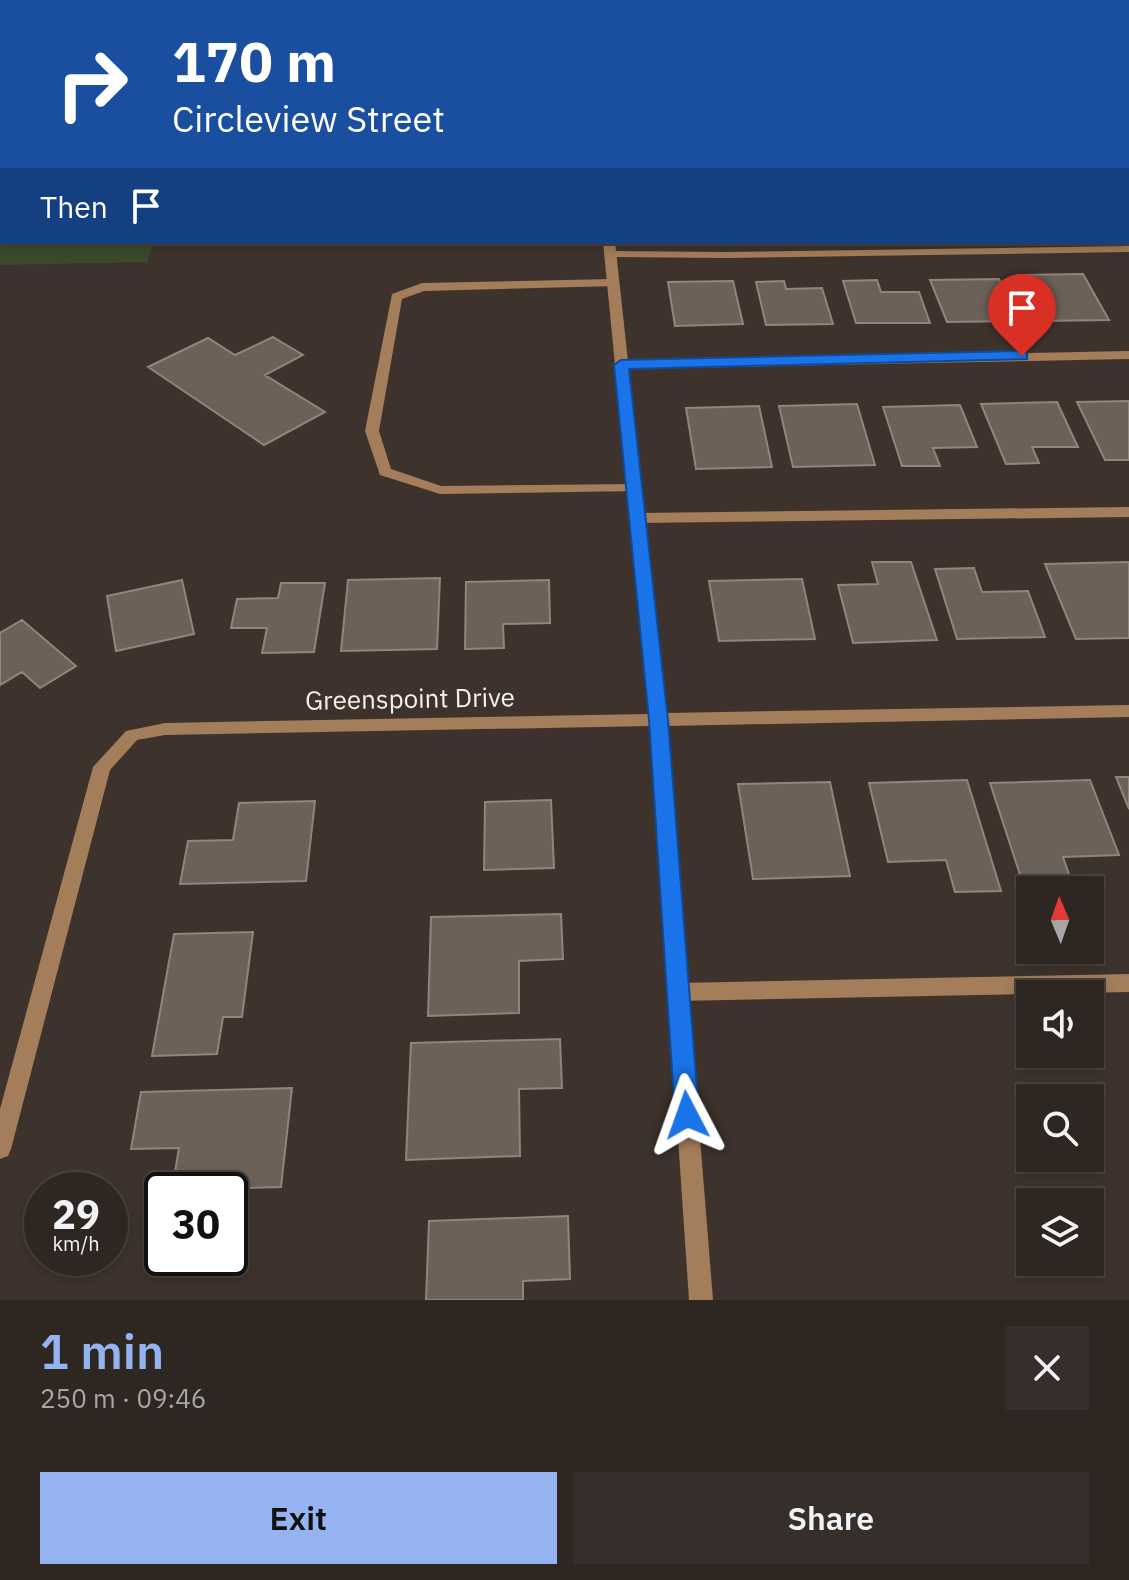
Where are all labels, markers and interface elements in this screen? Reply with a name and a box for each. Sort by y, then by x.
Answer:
text: 170 m [172,25,336,97]
icon: right [40,32,144,136]
text: Circleview Street [172,95,445,142]
icon: arrive [124,184,168,228]
text: Then [40,187,108,226]
pin [988,274,1056,356]
icon: arrive [1000,286,1044,330]
street label: Greenspoint Drive [305,679,515,717]
north arrow [1016,876,1104,964]
map controls [1016,876,1104,1276]
button: sound [1016,980,1104,1068]
position arrow [645,1073,729,1157]
button: search [1016,1084,1104,1172]
speed limit sign: 30 [144,1172,248,1276]
text: 29 [52,1188,100,1240]
button: layers [1016,1188,1104,1276]
text: km/h [52,1230,100,1257]
text: 1 min [40,1320,164,1382]
button: close [1005,1326,1089,1410]
text: 250 m · 09:46 [40,1381,206,1415]
button: Exit [40,1472,557,1564]
button: Share [573,1472,1089,1564]

